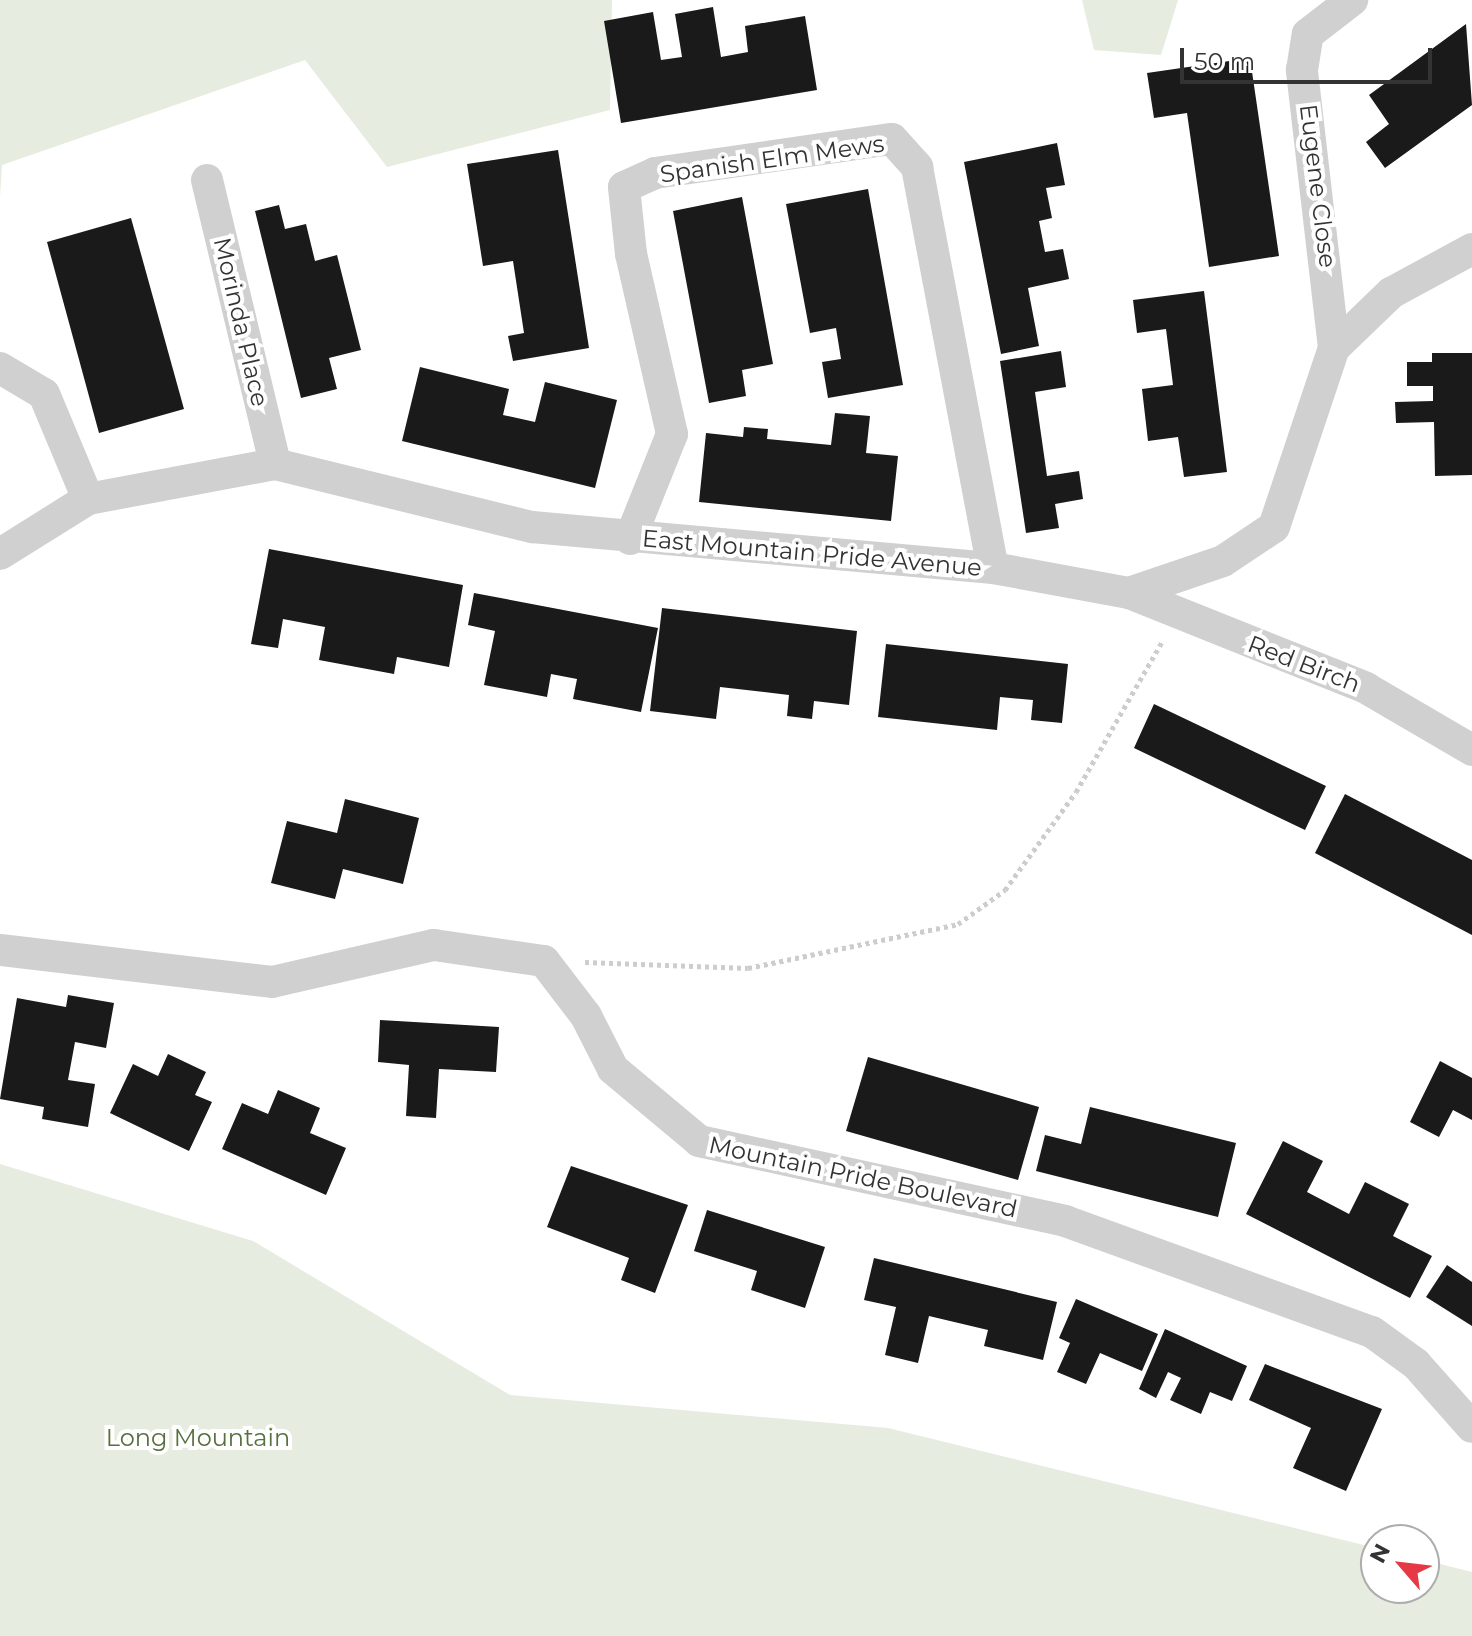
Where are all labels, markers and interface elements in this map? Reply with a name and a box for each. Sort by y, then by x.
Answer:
scale bar [1184,32,1436,82]
text: 50 m [1194,47,1255,76]
street label: Eugene Close [1294,103,1342,269]
street label: Spanish Elm Mews [658,129,886,189]
street label: Morinda Place [208,235,274,409]
street label: East Mountain Pride Avenue [641,524,983,582]
street label: Red Birch [1244,629,1364,699]
street label: Mountain Pride Boulevard [706,1130,1020,1224]
park label: Long Mountain [106,1424,290,1452]
north arrow [1360,1524,1440,1604]
text: N [1364,1539,1396,1568]

